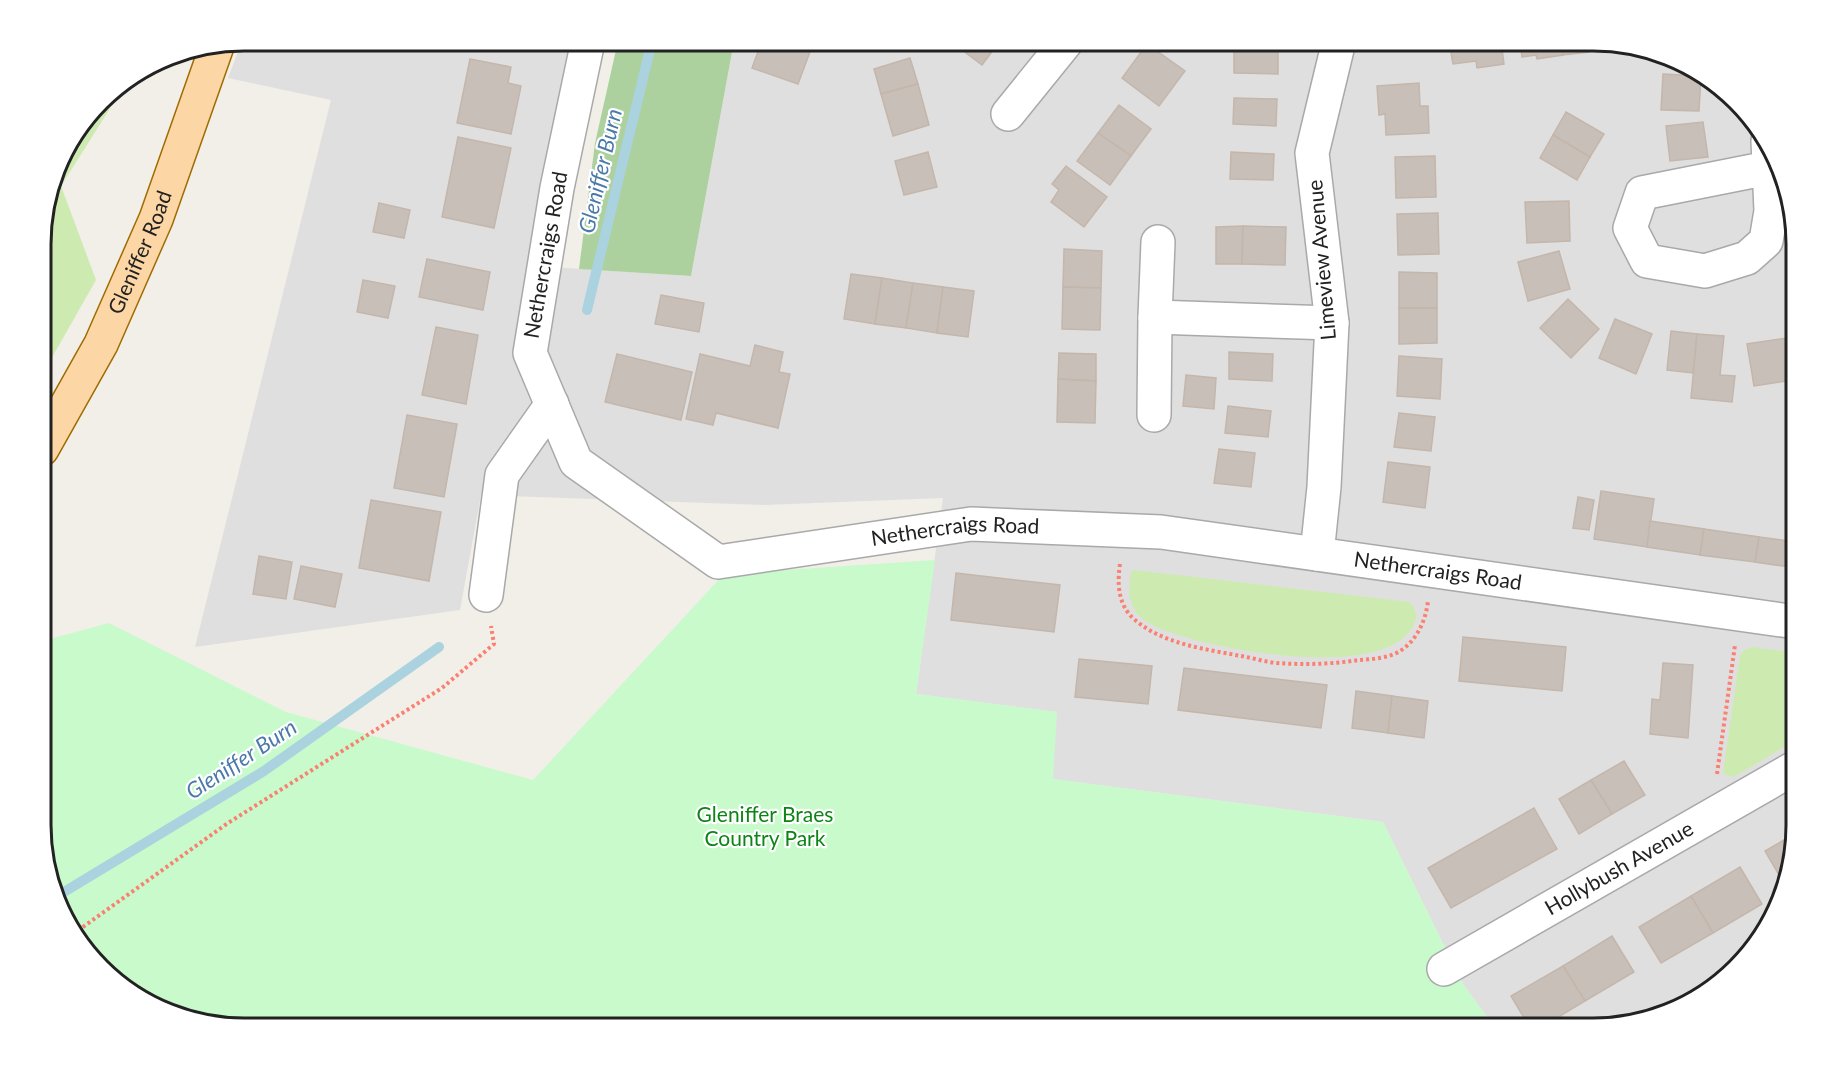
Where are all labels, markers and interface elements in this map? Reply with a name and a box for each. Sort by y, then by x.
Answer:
water label: Gleniffer Burn [572,106,627,236]
street label: Nethercraigs Road [518,169,572,340]
street label: Limeview Avenue [1301,179,1340,341]
street label: Gleniffer Road [102,187,176,318]
street label: Nethercraigs Road [869,510,1040,550]
street label: Nethercraigs Road [1352,545,1524,594]
water label: Gleniffer Burn [180,713,301,804]
park label: Gleniffer Braes Country Park [697,801,833,850]
street label: Hollybush Avenue [1540,815,1697,920]

